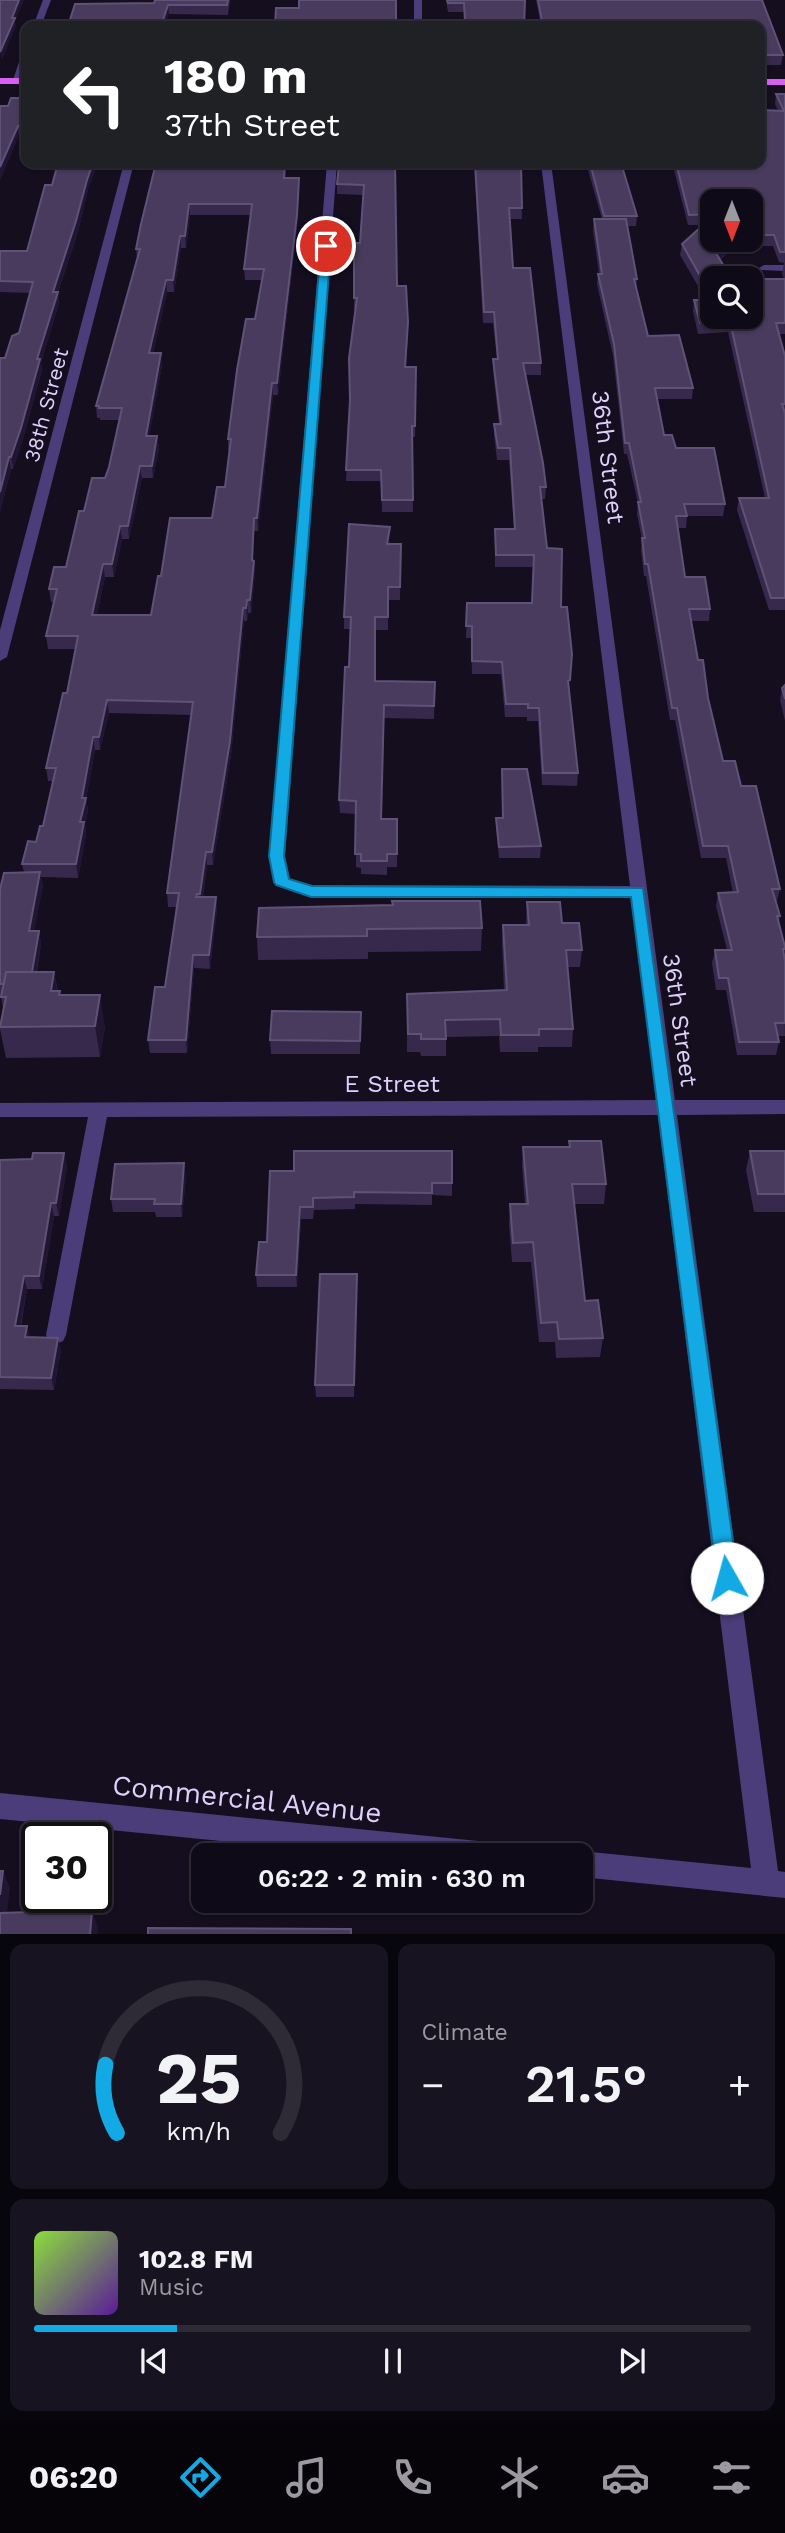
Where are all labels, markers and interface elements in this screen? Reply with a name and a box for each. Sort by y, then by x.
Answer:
text: 180 m [164,47,308,105]
icon: left [49,49,140,140]
text: 37th Street [164,106,340,144]
north arrow [700,189,763,252]
map controls [700,189,763,329]
pin [296,216,356,276]
icon: arrive [307,227,345,265]
button: search [700,266,763,329]
street label: 38th Street [19,345,73,465]
street label: 36th Street [586,389,630,525]
street label: 36th Street [657,952,703,1088]
street label: E Street [344,1070,440,1098]
position arrow [690,1541,764,1615]
street label: Commercial Avenue [111,1768,383,1830]
speed limit sign: 30 [21,1822,112,1913]
text: 06:22 · 2 min · 630 m [258,1863,526,1893]
text: Climate [422,2019,508,2046]
text: 25 [156,2035,242,2121]
text: 21.5° [525,2054,647,2115]
text: − [422,2063,444,2107]
text: + [728,2063,751,2107]
text: km/h [167,2116,231,2145]
text: 102.8 FM [139,2244,253,2274]
text: Music [139,2274,204,2301]
icon: previous [135,2342,173,2380]
icon: pause [374,2342,412,2380]
icon: next [613,2342,651,2380]
icon: directions [176,2453,225,2502]
icon: music [282,2453,331,2502]
icon: phone [388,2453,437,2502]
icon: climate [495,2453,544,2502]
icon: car [601,2453,650,2502]
icon: filters [707,2453,756,2502]
text: 06:20 [29,2458,118,2496]

